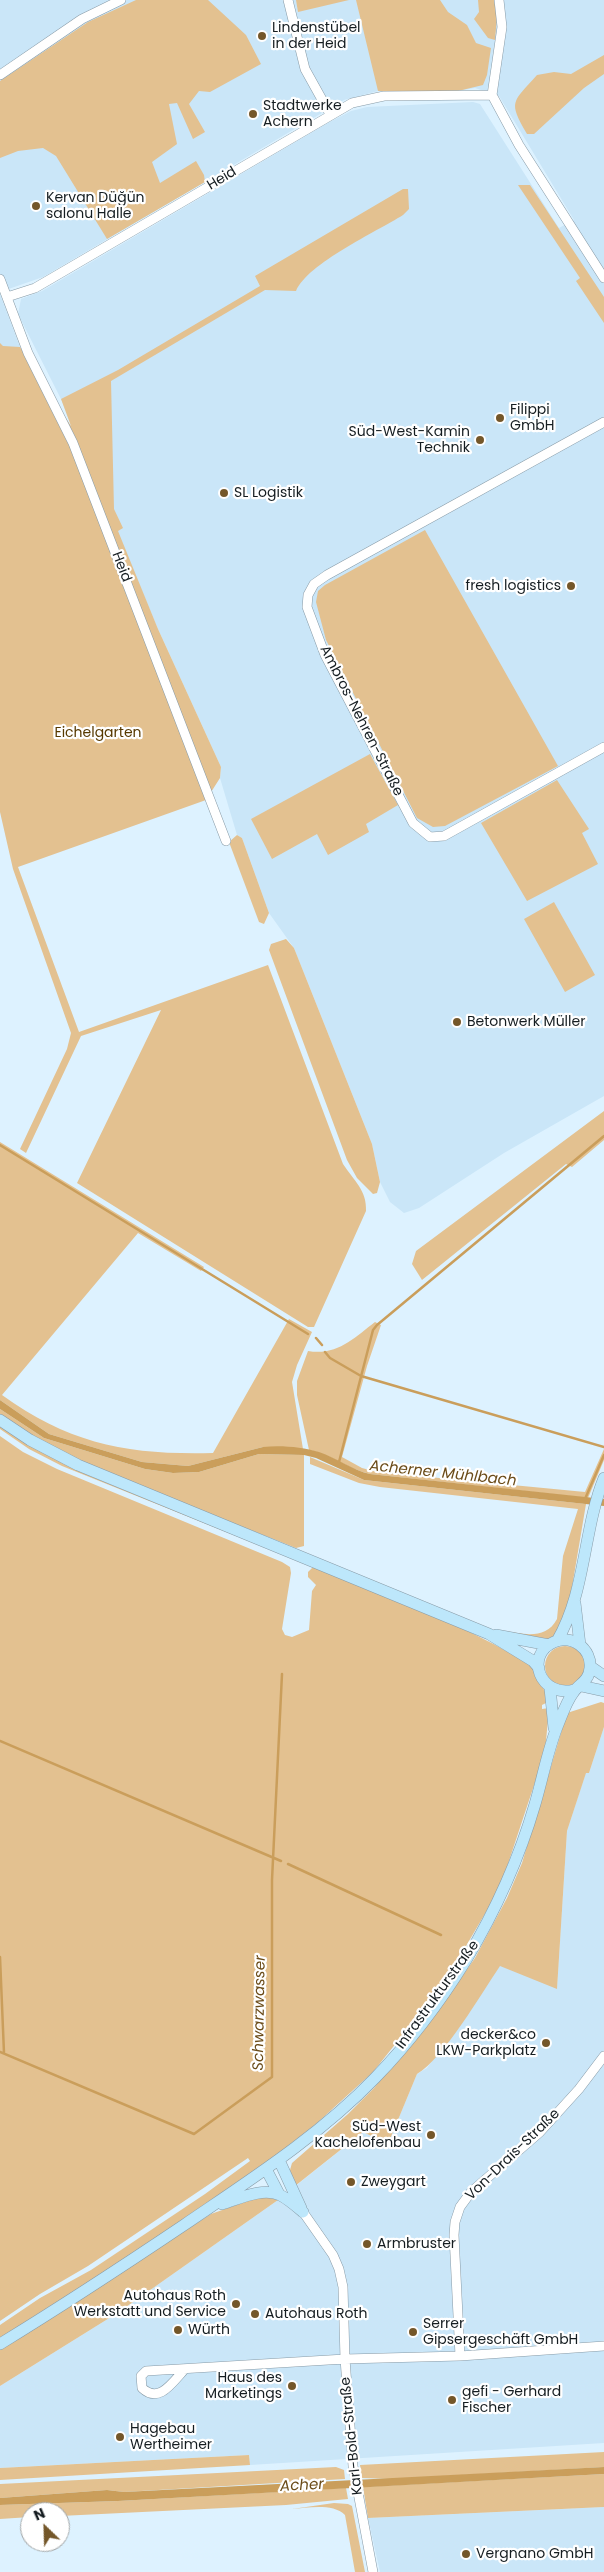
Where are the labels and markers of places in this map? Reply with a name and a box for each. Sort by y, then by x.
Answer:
place label: Lindenstübel in der Heid [272,20,361,52]
marker: Lindenstübel in der Heid [256,30,268,42]
place label: Stadtwerke Achern [263,98,342,130]
marker: Stadtwerke Achern [247,108,259,120]
place label: Kervan Düğün salonu Halle [46,190,145,222]
marker: Kervan Düğün salonu Halle [30,200,42,212]
place label: Filippi GmbH [510,402,554,434]
marker: Filippi GmbH [494,412,506,424]
place label: Süd-West-Kamin Technik [349,424,470,457]
marker: Süd-West-Kamin Technik [474,434,486,446]
place label: SL Logistik [234,485,303,501]
marker: SL Logistik [218,487,230,499]
place label: fresh logistics [466,578,561,594]
marker: fresh logistics [565,580,577,592]
place label: Betonwerk Müller [467,1014,585,1030]
marker: Betonwerk Müller [451,1016,463,1028]
place label: decker&co LKW-Parkplatz [436,2027,536,2060]
marker: decker&co LKW-Parkplatz [540,2037,552,2049]
place label: Süd-West Kachelofenbau [314,2119,421,2152]
marker: Süd-West Kachelofenbau [425,2129,437,2141]
place label: Zweygart [361,2174,426,2190]
marker: Zweygart [345,2176,357,2188]
place label: Armbruster [377,2236,456,2252]
marker: Armbruster [361,2238,373,2250]
place label: Autohaus Roth Werkstatt und Service [74,2288,226,2320]
marker: Autohaus Roth Werkstatt und Service [230,2298,242,2310]
place label: Autohaus Roth [265,2306,367,2322]
marker: Autohaus Roth [249,2308,261,2320]
place label: Serrer Gipsergeschäft GmbH [423,2316,578,2348]
place label: Würth [188,2322,230,2338]
marker: Würth [172,2324,184,2336]
marker: Serrer Gipsergeschäft GmbH [407,2326,419,2338]
place label: Haus des Marketings [205,2370,282,2402]
marker: Haus des Marketings [286,2380,298,2392]
place label: gefi - Gerhard Fischer [462,2384,561,2416]
marker: gefi - Gerhard Fischer [446,2394,458,2406]
place label: Hagebau Wertheimer [130,2421,212,2454]
marker: Hagebau Wertheimer [114,2431,126,2443]
place label: Vergnano GmbH [476,2546,593,2562]
marker: Vergnano GmbH [460,2548,472,2560]

